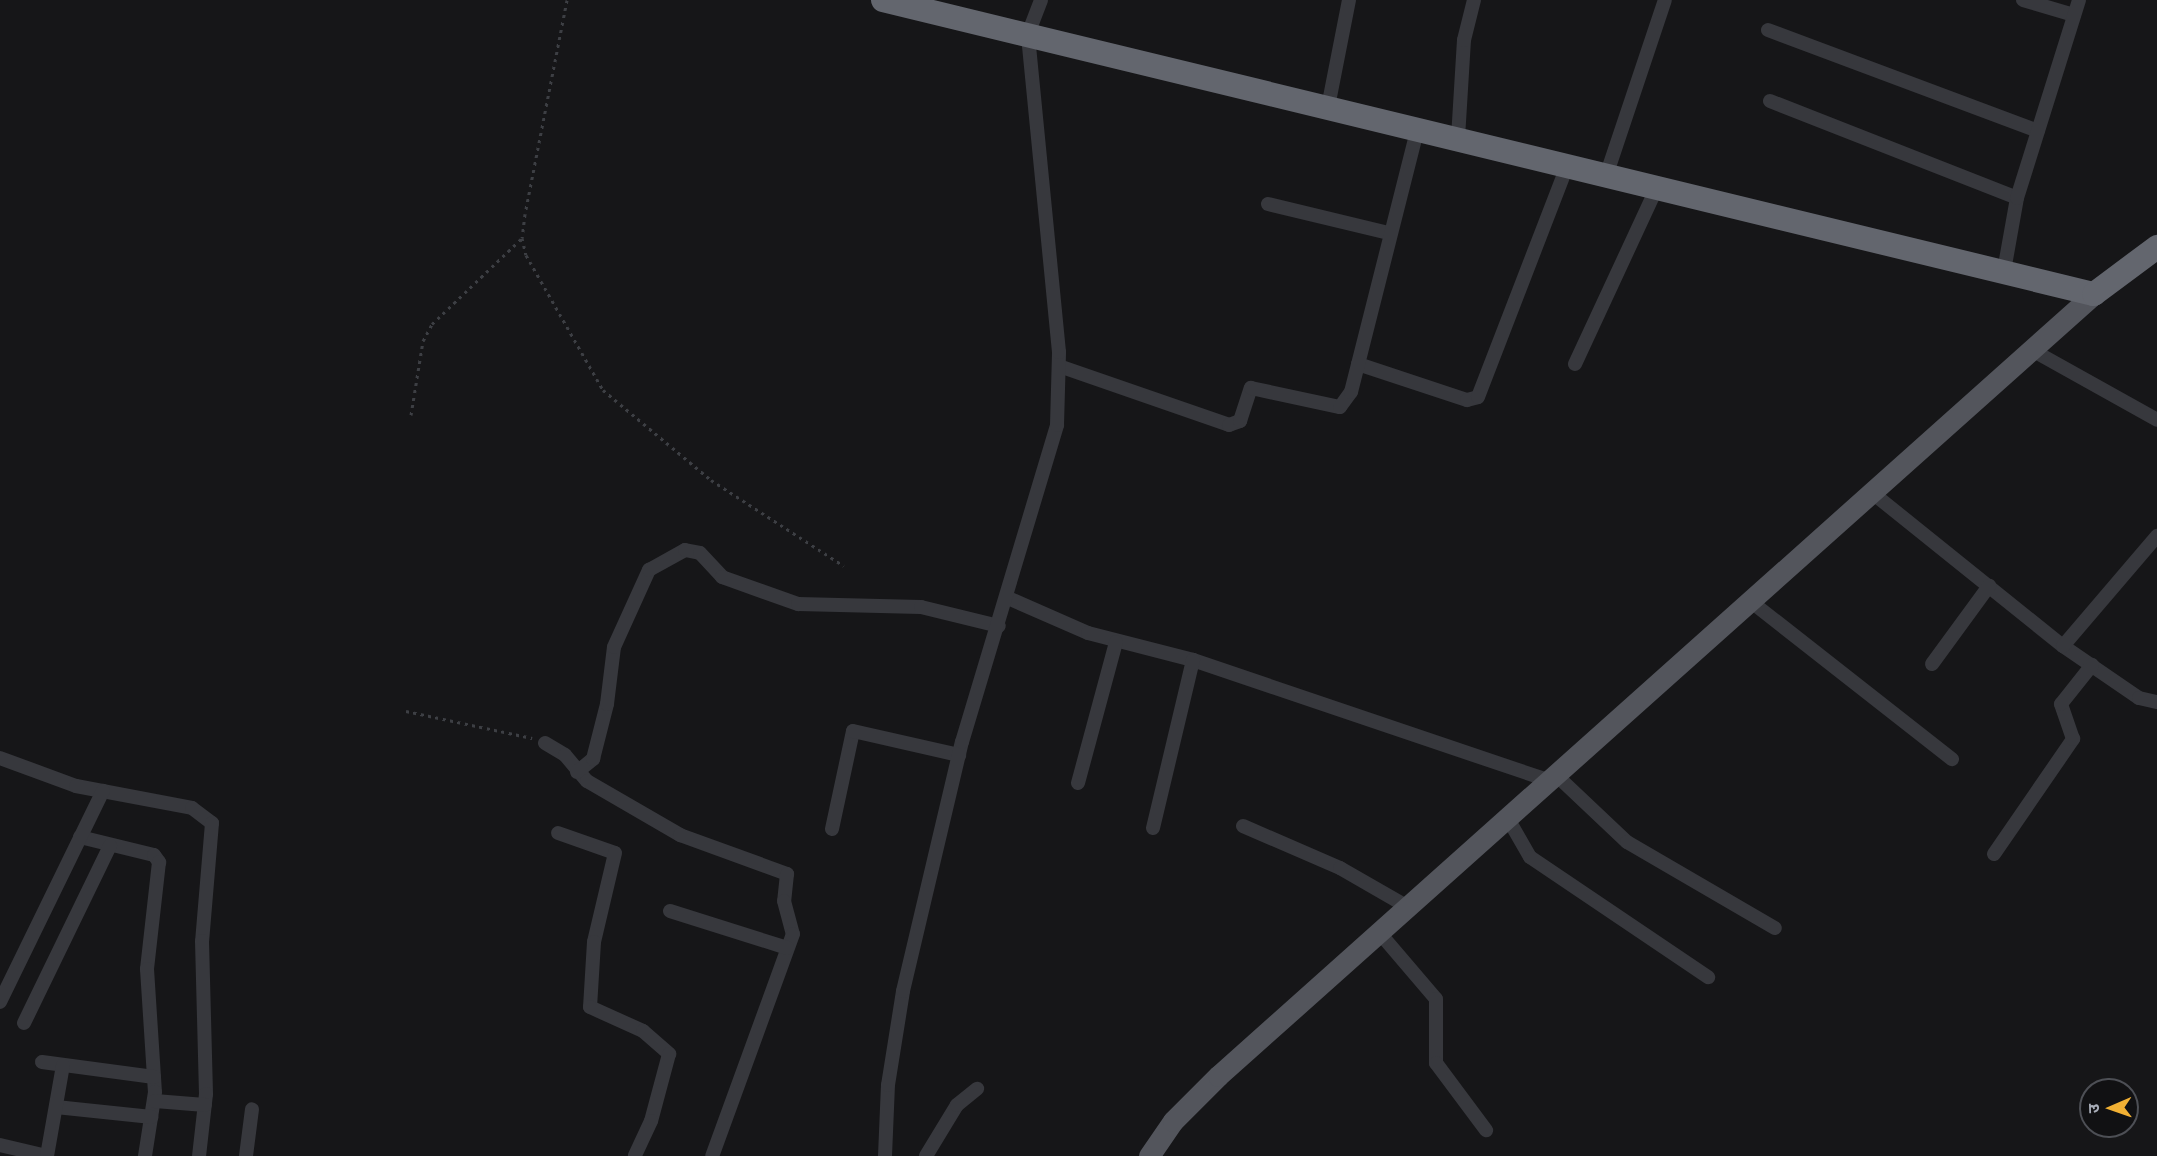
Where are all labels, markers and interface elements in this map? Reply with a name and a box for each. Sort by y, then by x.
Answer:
north arrow [2079,1078,2139,1138]
text: उ [2083,1104,2102,1114]

